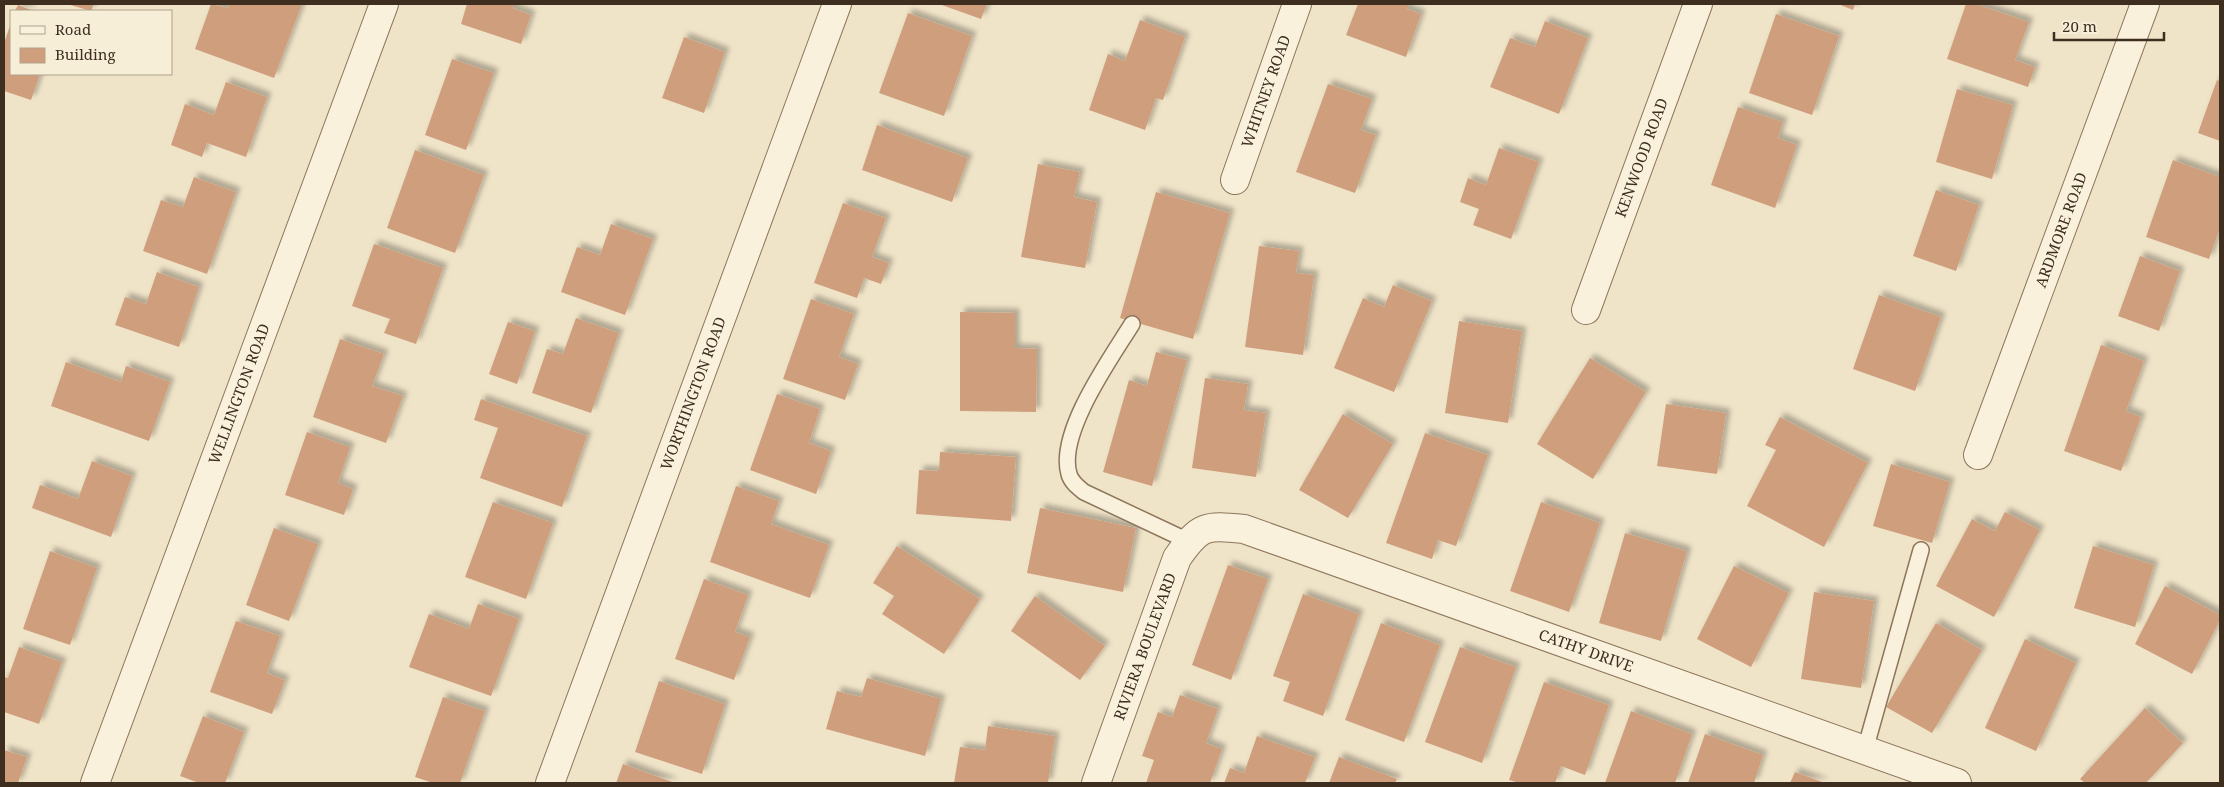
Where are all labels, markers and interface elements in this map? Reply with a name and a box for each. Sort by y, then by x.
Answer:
legend [10,10,172,75]
scale bar [2054,10,2164,42]
text: 20 m [2062,16,2097,36]
text: Road [55,19,91,39]
street label: WHITNEY ROAD [1236,32,1294,150]
text: Building [55,44,116,64]
street label: KENWOOD ROAD [1610,95,1672,220]
street label: ARDMORE ROAD [2030,169,2091,290]
street label: WORTHINGTON ROAD [655,314,730,473]
street label: WELLINGTON ROAD [203,320,274,467]
street label: RIVIERA BOULEVARD [1108,570,1180,723]
street label: CATHY DRIVE [1536,624,1636,676]

